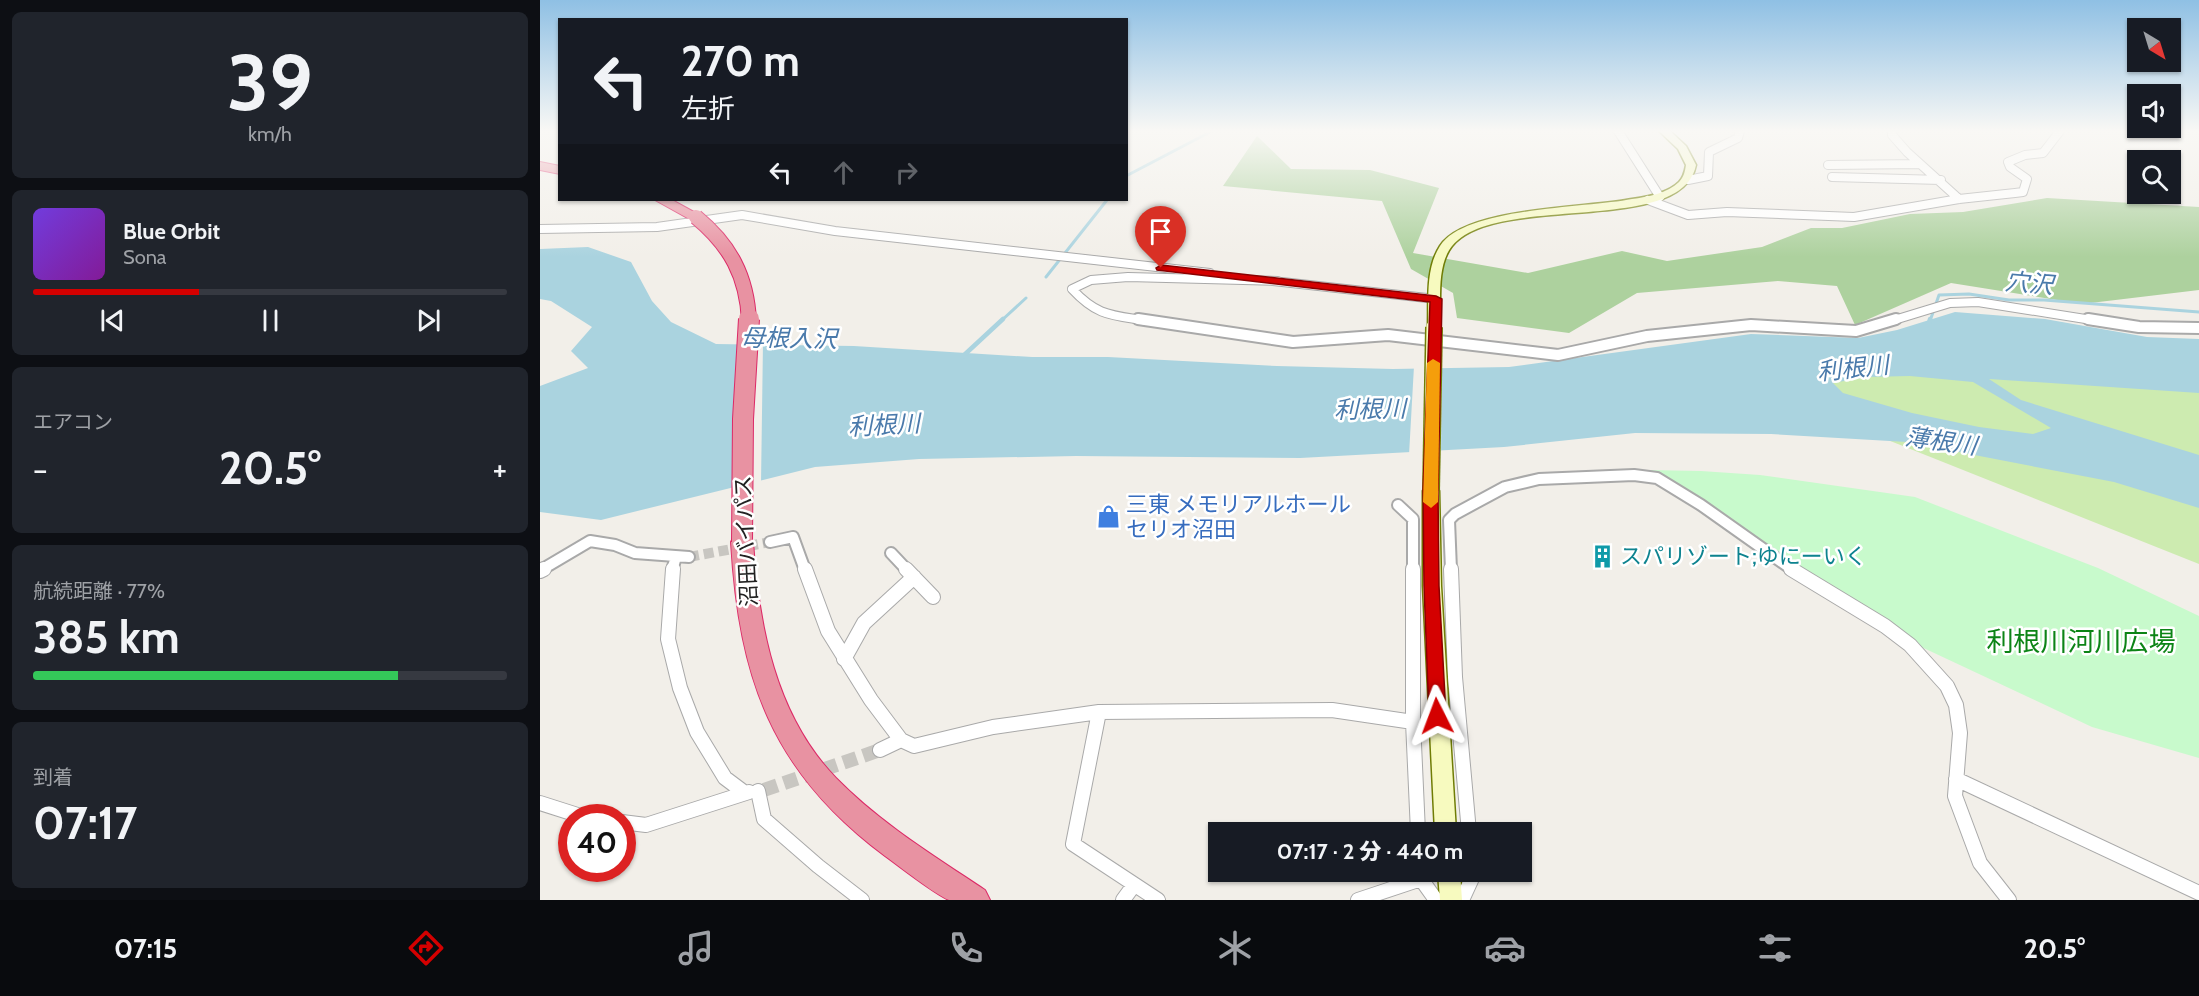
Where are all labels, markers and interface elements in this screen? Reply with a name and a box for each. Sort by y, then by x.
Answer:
north arrow [2127,18,2181,72]
map controls [2127,18,2181,204]
text: 39 [227,35,313,130]
text: 270 m [681,35,800,87]
icon: left [582,42,660,120]
button: sound [2127,84,2181,138]
text: 左折 [681,92,735,125]
text: km/h [248,122,292,146]
button: search [2127,150,2181,204]
icon: left [764,156,797,189]
icon: ahead [827,156,860,189]
icon: right [890,156,923,189]
pin [1135,206,1186,268]
icon: arrive [1144,215,1177,248]
text: Blue Orbit [123,218,220,245]
text: Sona [123,245,166,269]
water label: 穴沢 [2004,266,2057,300]
icon: previous [96,304,129,337]
icon: pause [254,304,287,337]
icon: next [412,304,445,337]
water label: 母根入沢 [741,323,840,353]
water label: 利根川 [1816,350,1893,386]
water label: 利根川 [1334,394,1409,424]
water label: 利根川 [847,408,924,441]
text: エアコン [33,410,113,434]
water label: 薄根川 [1903,422,1982,461]
text: 20.5° [219,441,321,495]
text: − [33,449,48,489]
text: + [492,449,507,489]
street label: 沼田バイパス [729,475,763,607]
place label: 三東 メモリアルホール セリオ沼田 [1126,491,1351,543]
shop icon: 三東 メモリアルホール セリオ沼田 [1095,504,1121,530]
building icon: スパリゾート;ゆにーいく [1589,543,1615,569]
place label: スパリゾート;ゆにーいく [1620,543,1867,570]
text: 航続距離 · 77% [33,579,165,603]
text: 385 km [33,610,180,664]
park label: 利根川河川広場 [1987,625,2176,658]
position arrow [1405,684,1469,748]
text: 到着 [33,765,73,789]
text: 07:17 [33,796,137,850]
speed limit sign: 40 [558,804,636,882]
text: 07:17 · 2 分 · 440 m [1277,838,1463,865]
icon: directions [405,927,447,969]
icon: music [675,927,717,969]
icon: phone [945,927,987,969]
icon: climate [1214,927,1256,969]
icon: car [1484,927,1526,969]
icon: filters [1754,927,1796,969]
text: 07:15 [114,932,177,965]
text: 20.5° [2024,932,2085,965]

